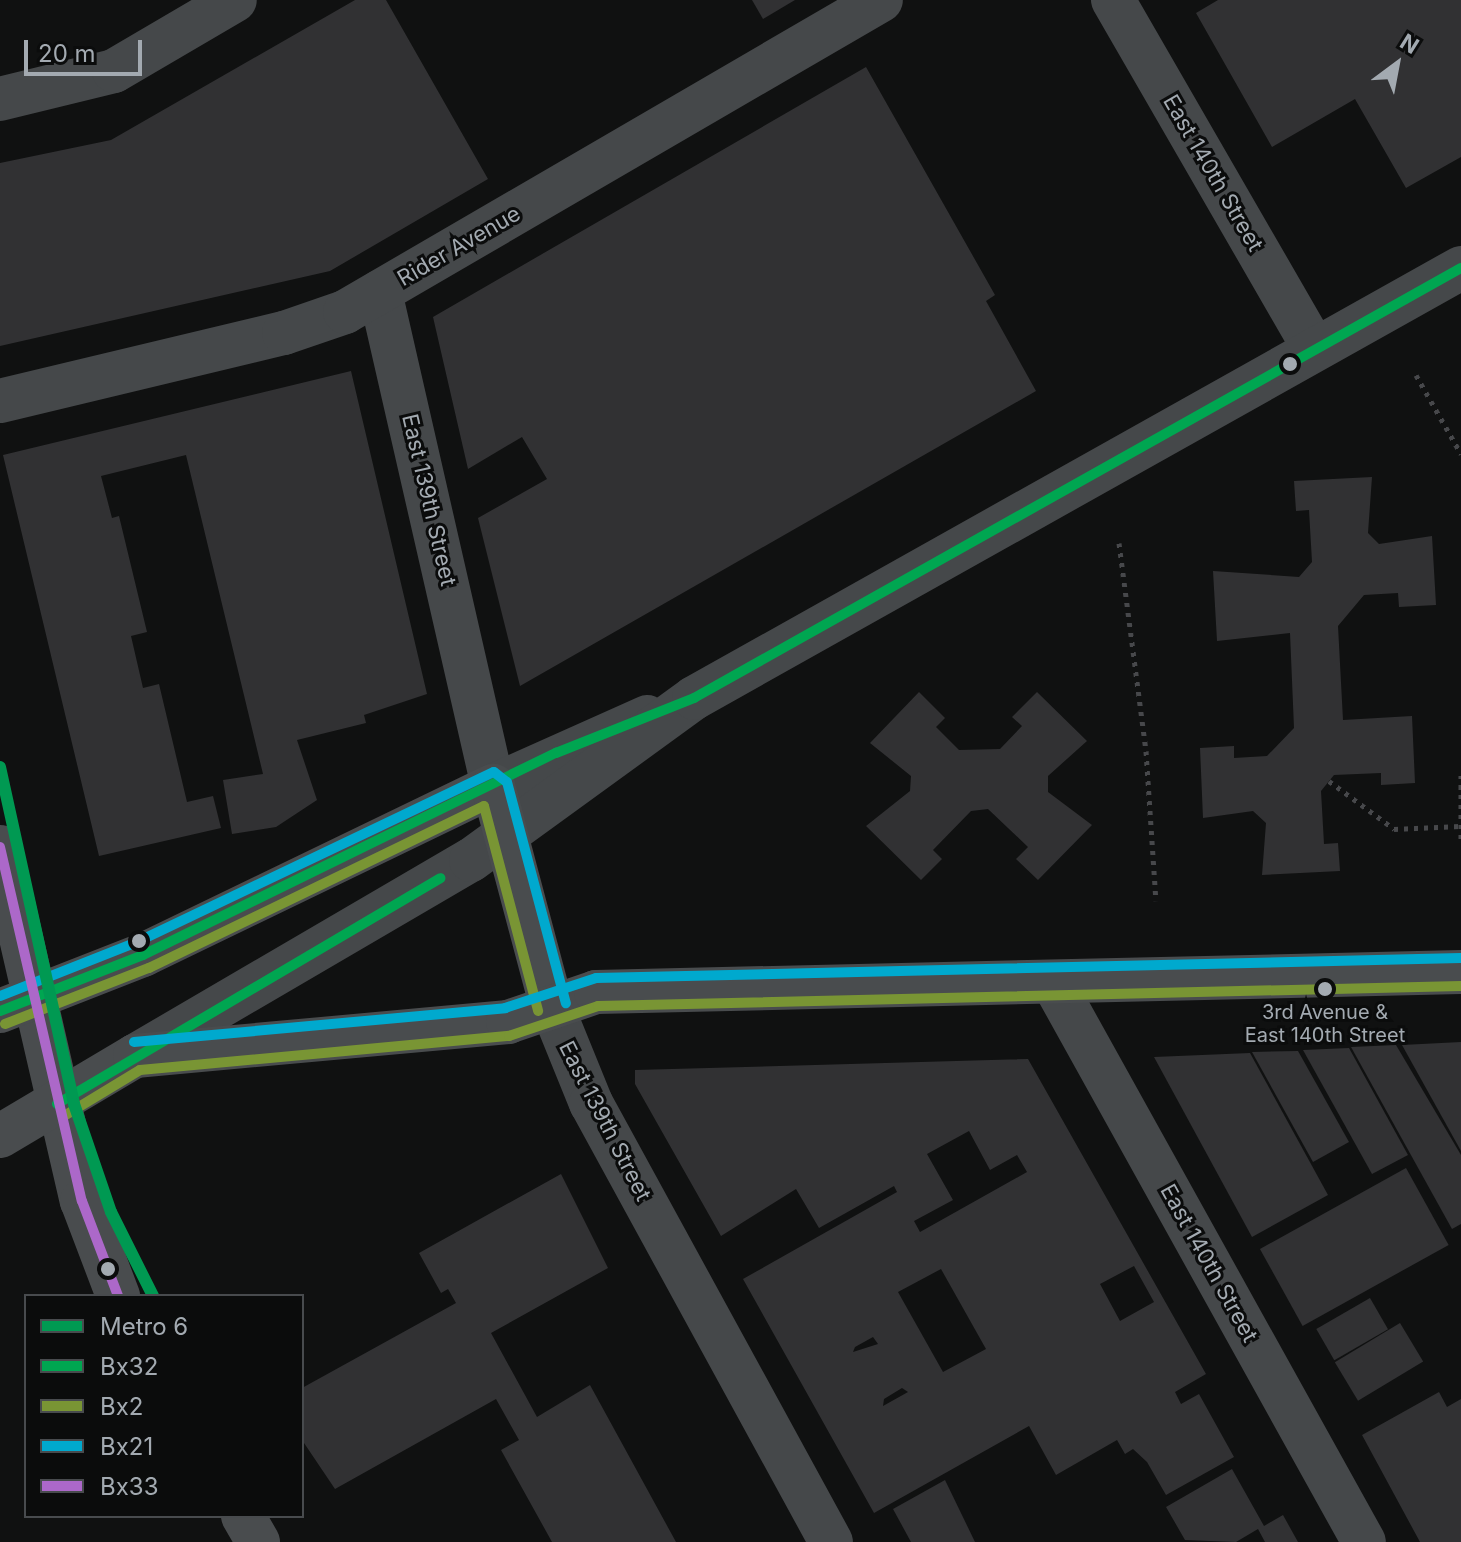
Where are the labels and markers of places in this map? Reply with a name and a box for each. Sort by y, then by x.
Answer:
unlabelled marker [1282,356,1298,372]
unlabelled marker [131,933,147,949]
marker: 3rd Avenue & East 140th Street [1317,981,1333,997]
place label: 3rd Avenue & East 140th Street [1245,1000,1405,1047]
unlabelled marker [100,1261,116,1277]

